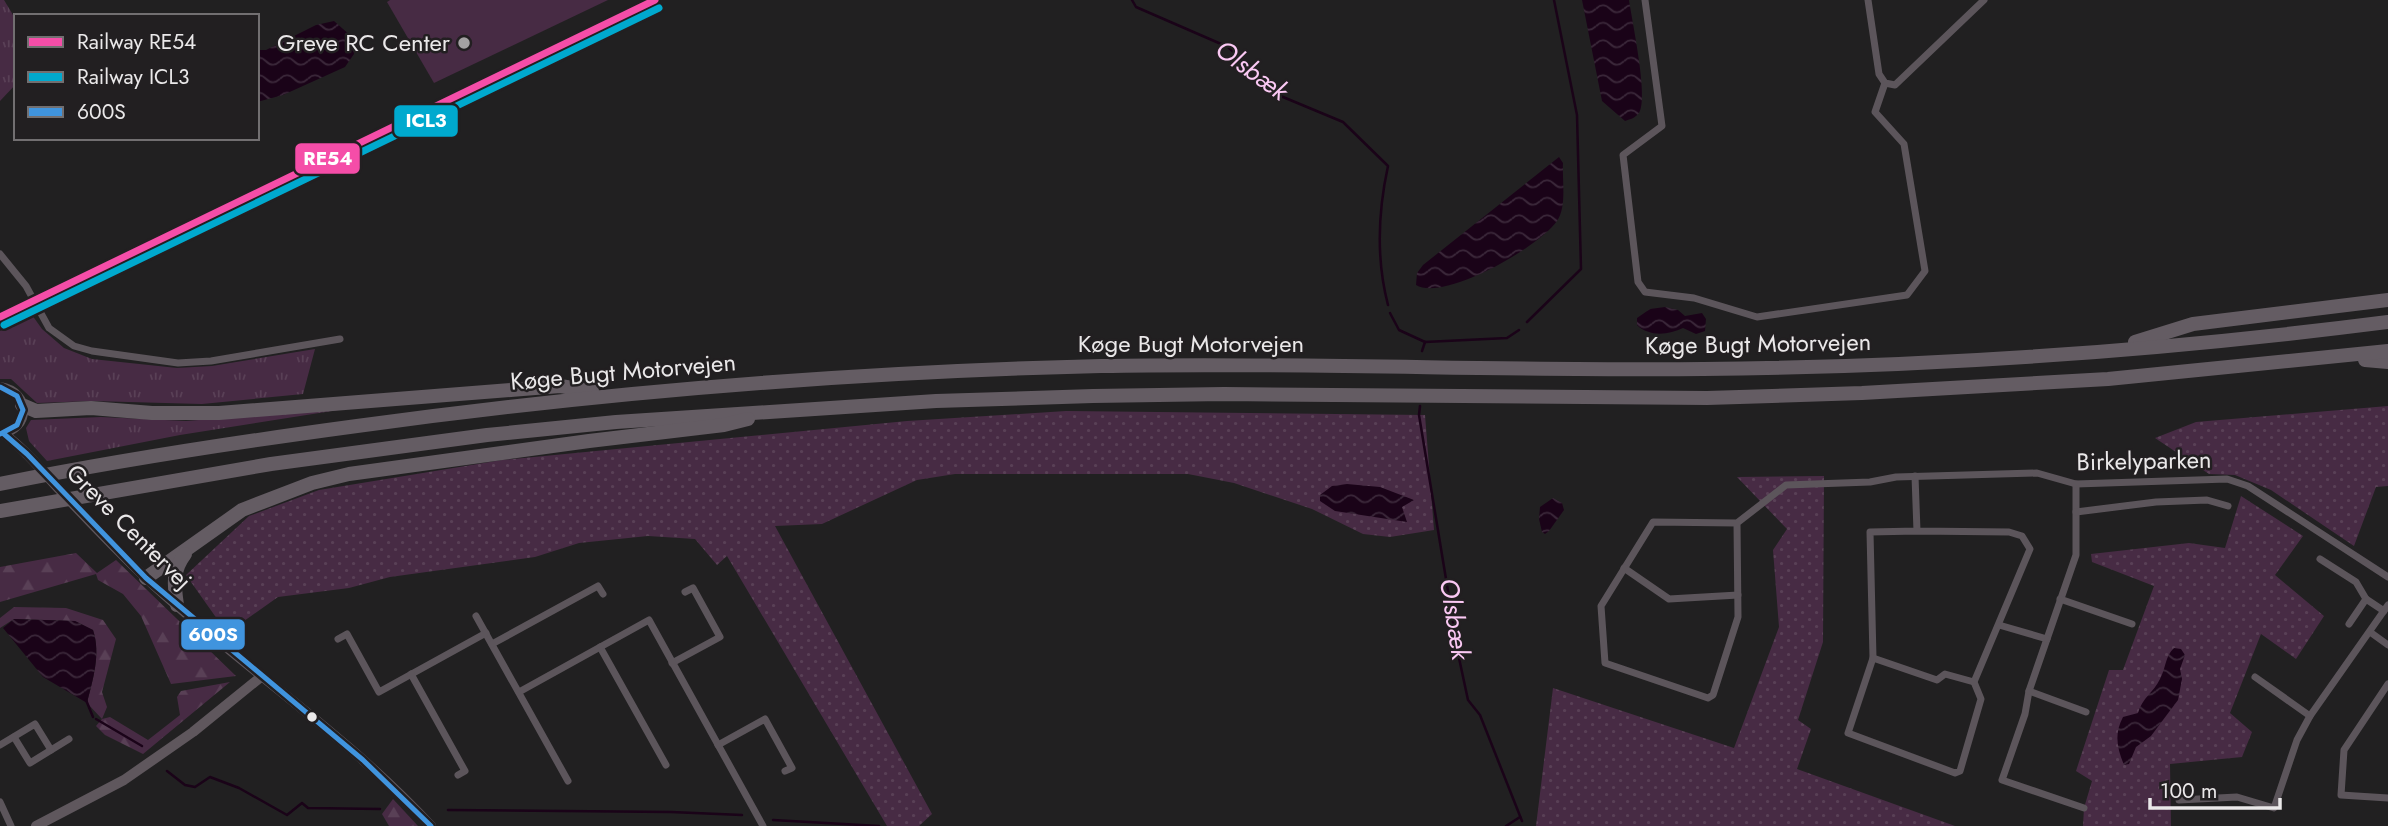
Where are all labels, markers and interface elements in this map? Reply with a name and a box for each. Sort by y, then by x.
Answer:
legend [14,14,259,140]
place label: Greve RC Center [277,25,451,60]
text: Railway RE54 [77,27,196,57]
water label: Olsbæk [1208,30,1298,111]
marker: Greve RC Center [456,35,472,51]
text: Railway ICL3 [77,62,189,92]
text: 600S [77,97,126,127]
line badge: ICL3 [393,104,459,138]
text: ICL3 [405,107,447,134]
line badge: RE54 [294,142,361,175]
text: RE54 [303,145,353,172]
street label: Køge Bugt Motorvejen [1644,324,1871,363]
street label: Køge Bugt Motorvejen [1078,326,1304,361]
street label: Køge Bugt Motorvejen [509,344,737,399]
street label: Birkelyparken [2076,442,2212,479]
street label: Greve Centervej [59,456,200,597]
water label: Olsbæk [1430,575,1480,664]
line badge: 600S [180,618,246,651]
text: 600S [188,621,238,648]
unlabelled marker [305,710,319,724]
scale bar [2150,766,2280,810]
text: 100 m [2160,776,2217,806]

